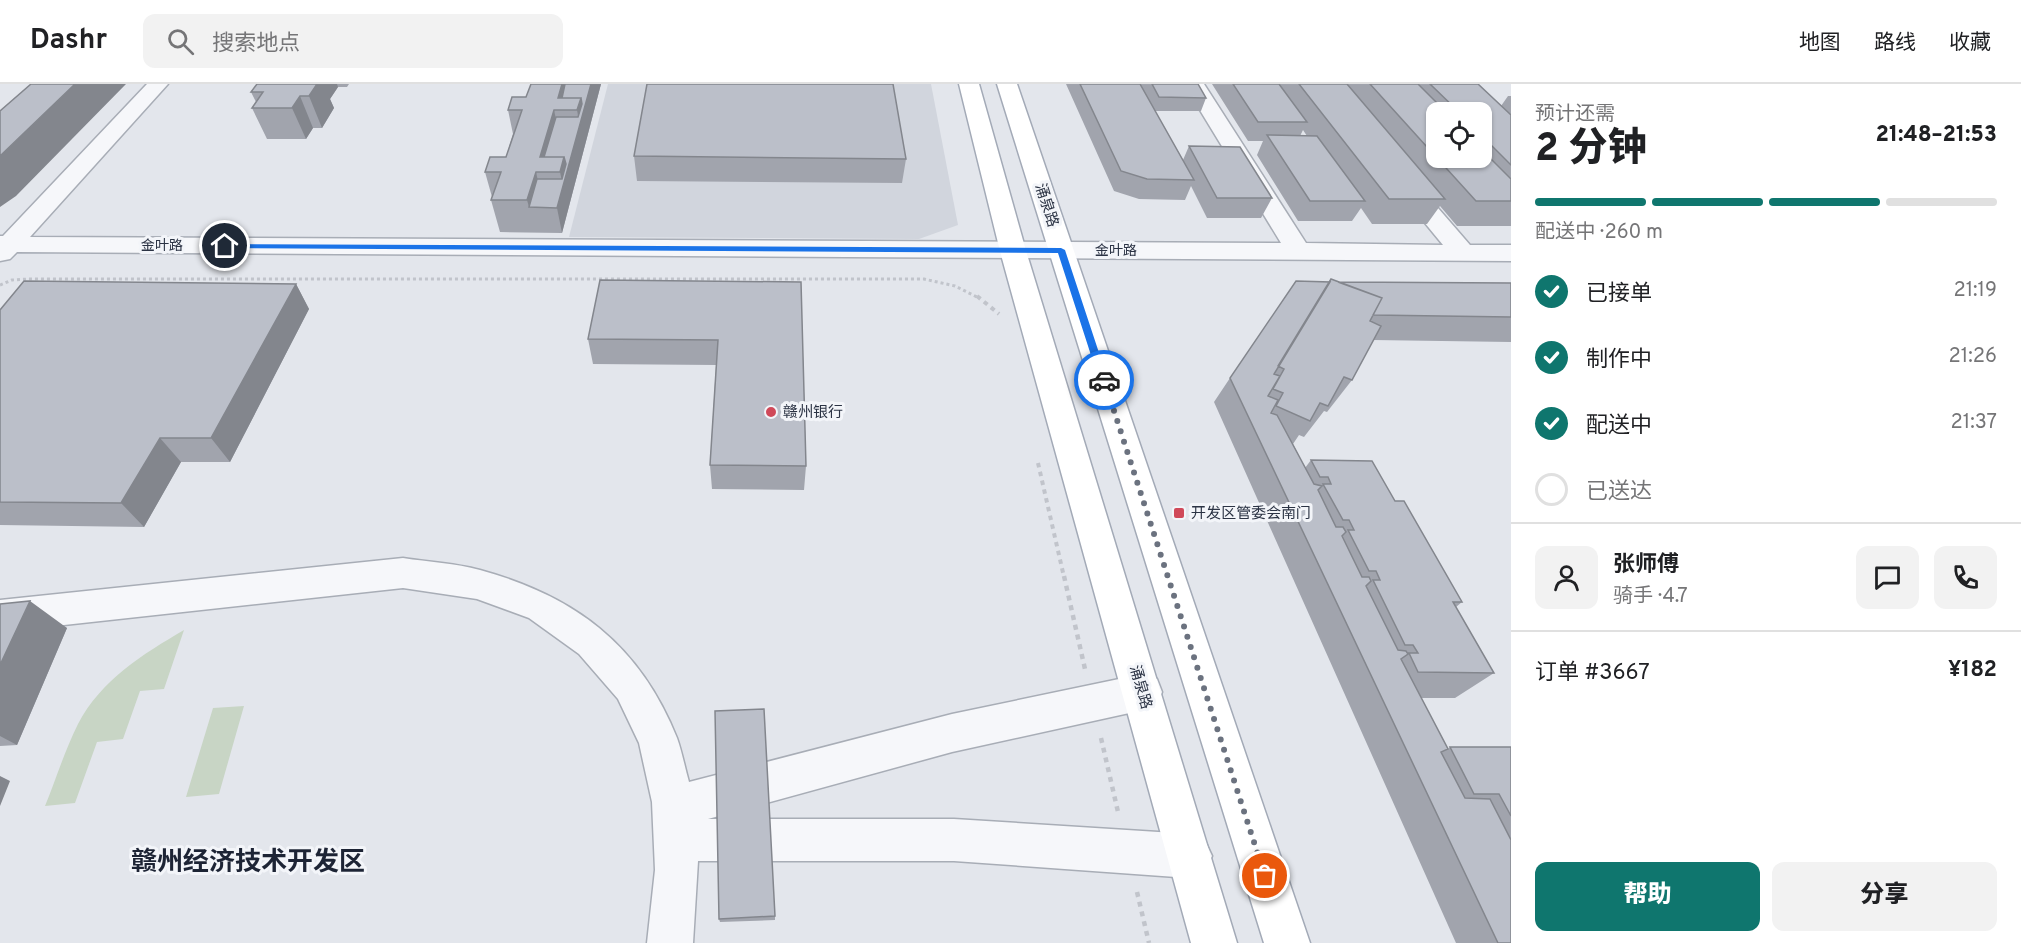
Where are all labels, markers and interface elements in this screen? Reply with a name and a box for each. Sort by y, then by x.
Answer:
search box [143,14,563,68]
text: Dashr [30,23,107,59]
icon: search [164,25,197,58]
text: 地图 [1799,30,1841,57]
text: 路线 [1874,30,1916,57]
text: 收藏 [1949,30,1991,57]
text: 搜索地点 [212,31,300,58]
map controls [1426,102,1492,168]
button: locate [1426,102,1492,168]
text: 预计还需 [1535,102,1615,128]
text: 21:48–21:53 [1876,122,1997,149]
text: 2 分钟 [1535,126,1647,175]
street label: 涌泉路 [1030,181,1062,230]
pin [199,220,250,271]
text: 配送中 · 260 m [1535,220,1663,246]
icon: home [208,229,241,262]
street label: 金叶路 [141,238,183,255]
street label: 金叶路 [1095,243,1137,260]
icon: check [1535,275,1568,308]
text: 21:19 [1953,278,1997,304]
text: 已接单 [1586,281,1652,308]
icon: check [1535,341,1568,374]
text: 21:26 [1949,344,1997,370]
text: 制作中 [1586,347,1652,374]
courier [1074,350,1134,410]
icon: car [1088,364,1121,397]
place label: 赣州银行 [783,403,843,423]
marker: 赣州银行 [764,405,778,419]
icon: check [1535,407,1568,440]
text: 21:37 [1951,410,1997,436]
text: 配送中 [1586,413,1652,440]
text: 已送达 [1586,479,1652,506]
place label: 开发区管委会南门 [1191,505,1311,524]
marker: 开发区管委会南门 [1172,506,1186,520]
button: person [1535,546,1598,609]
button: chat [1856,546,1919,609]
button: phone [1934,546,1997,609]
text: 张师傅 [1613,552,1679,579]
text: 骑手 · 4.7 [1613,584,1688,610]
text: ¥182 [1948,657,1997,684]
text: 订单 #3667 [1535,660,1650,687]
street label: 涌泉路 [1124,663,1155,712]
district label: 赣州经济技术开发区 [131,847,365,880]
pin [1239,850,1290,901]
icon: bag [1248,859,1281,892]
button: 帮助 [1535,862,1760,931]
button: 分享 [1772,862,1997,931]

